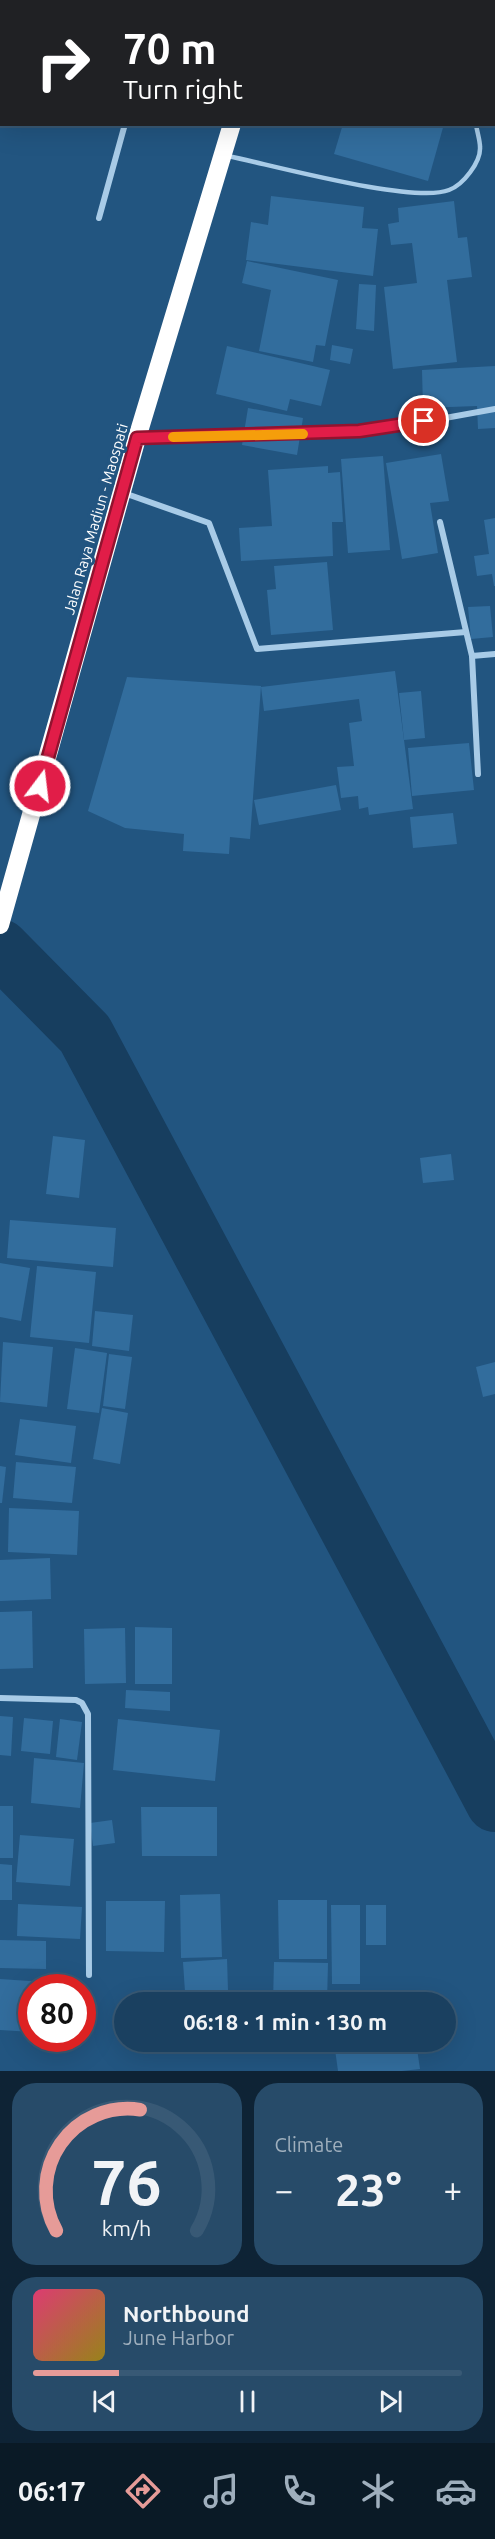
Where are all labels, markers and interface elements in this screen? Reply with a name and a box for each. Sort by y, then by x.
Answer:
icon: right [24,24,102,102]
text: 70 m [123,25,217,72]
text: Turn right [123,74,243,104]
pin [398,395,449,446]
icon: arrive [407,404,440,437]
street label: Jalan Raya Madiun - Maospati [60,422,131,616]
position arrow [8.0,754,72.0,818]
speed limit sign: 80 [18,1974,96,2052]
text: 06:18 · 1 min · 130 m [183,2009,387,2034]
text: Climate [275,2133,343,2156]
text: 76 [92,2147,162,2217]
text: 23° [335,2164,402,2215]
text: − [275,2171,293,2208]
text: + [443,2171,462,2208]
text: km/h [102,2216,151,2240]
text: Northbound [123,2301,249,2326]
text: June Harbor [123,2326,234,2349]
icon: previous [88,2385,121,2418]
icon: pause [231,2385,264,2418]
icon: next [374,2385,407,2418]
icon: directions [122,2470,164,2512]
icon: music [200,2470,242,2512]
icon: phone [278,2470,320,2512]
icon: climate [357,2470,399,2512]
icon: car [435,2470,477,2512]
text: 06:17 [18,2476,86,2506]

